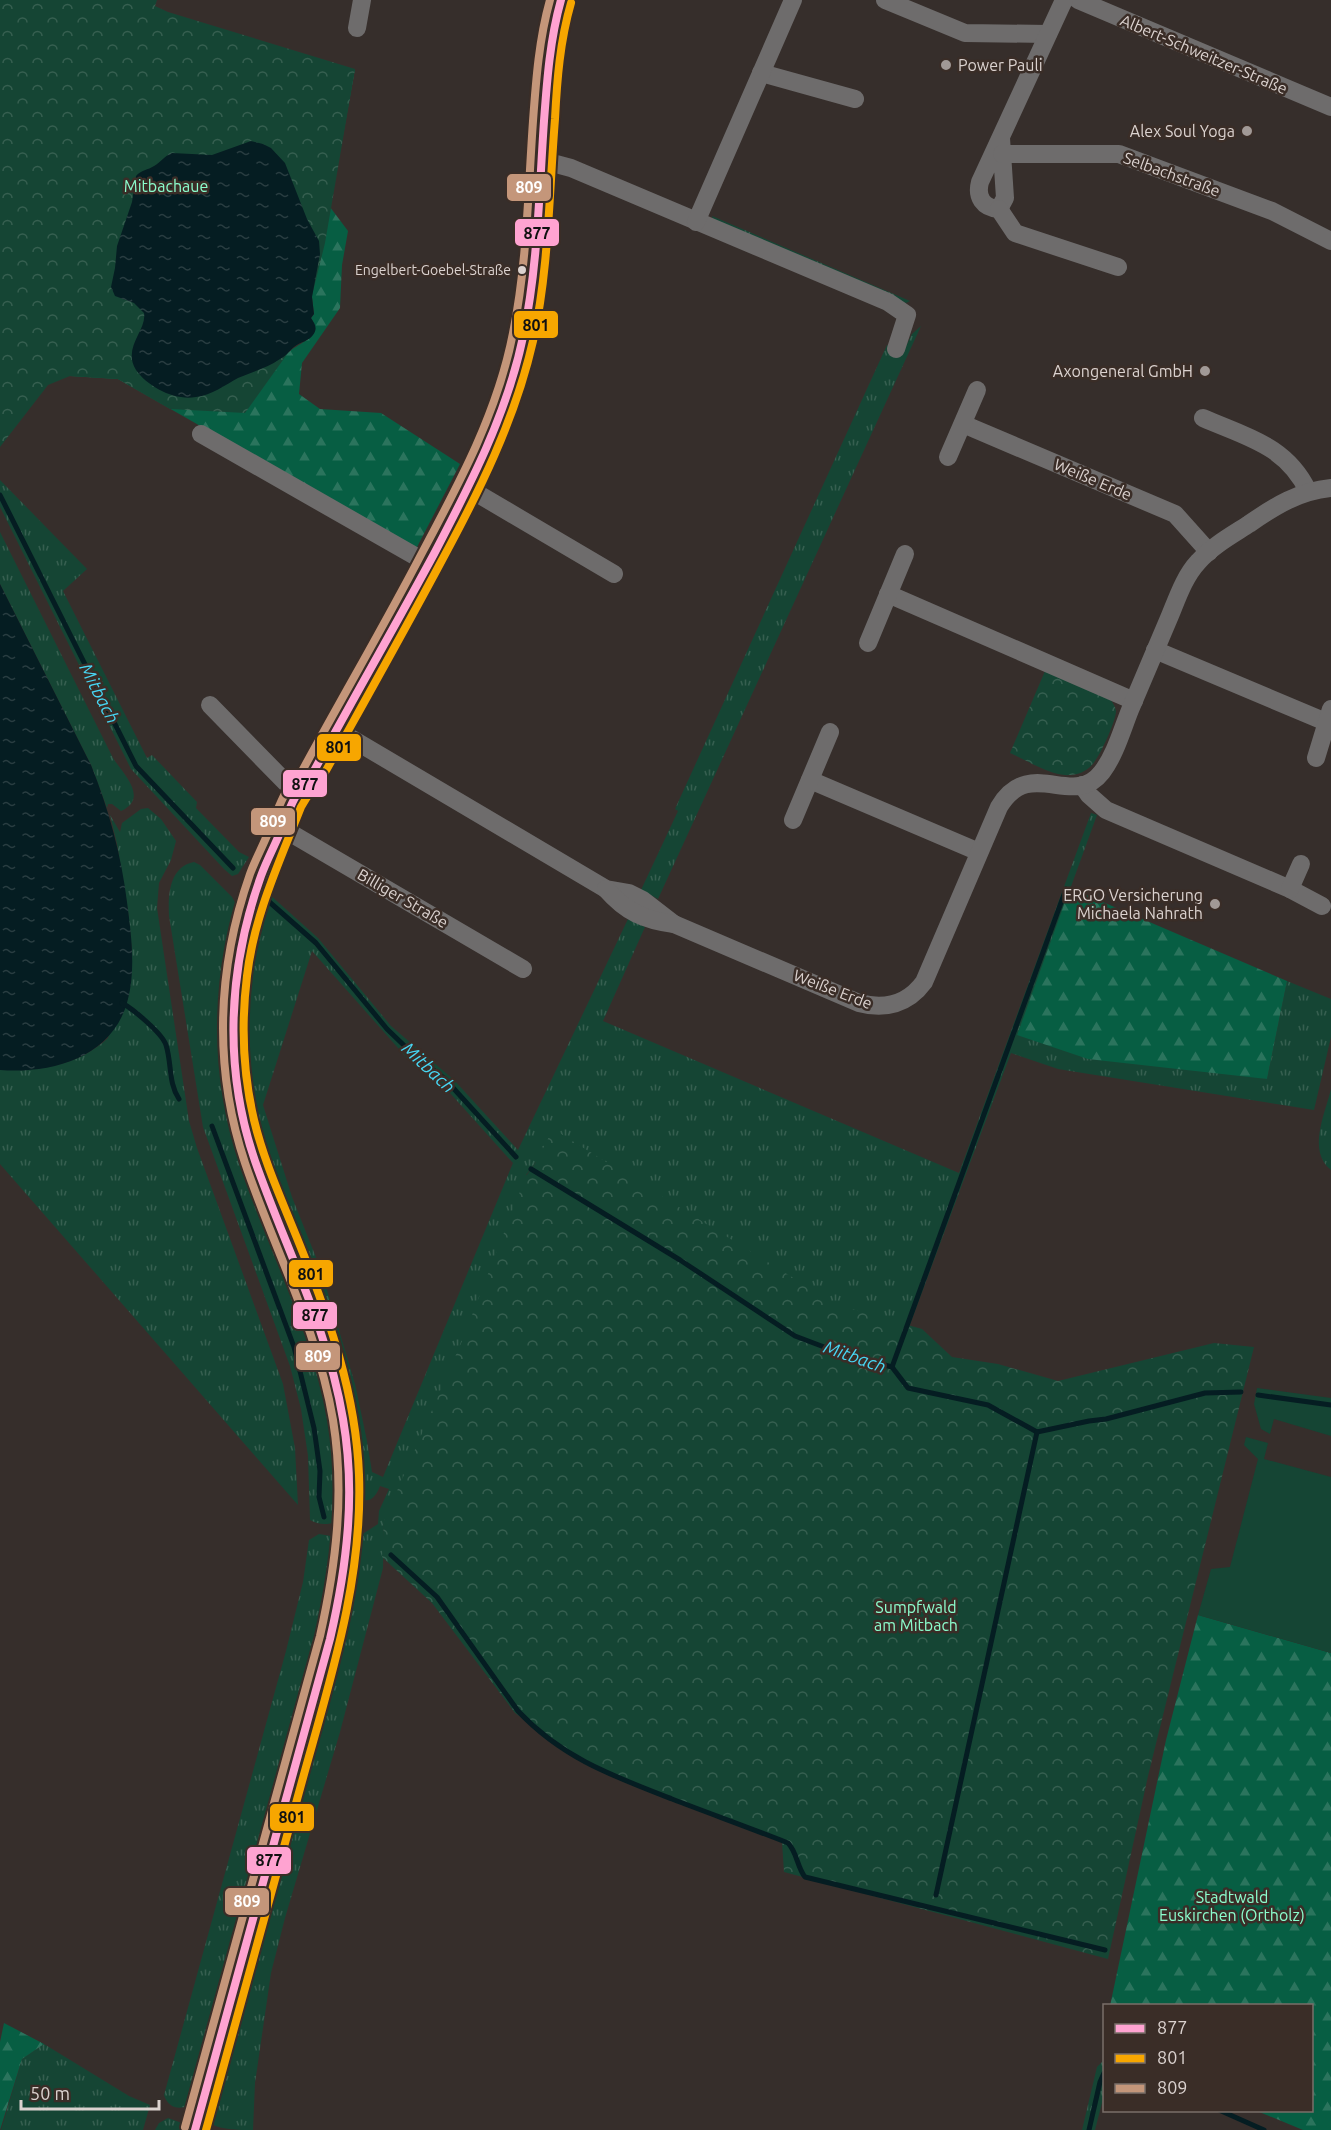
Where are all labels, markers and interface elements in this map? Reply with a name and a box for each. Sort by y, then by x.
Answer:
street label: Albert-Schweitzer-Straße [1118,11,1290,97]
place label: Power Pauli [958,56,1043,74]
marker: Power Pauli [939,58,953,72]
place label: Alex Soul Yoga [1130,122,1235,140]
marker: Alex Soul Yoga [1240,124,1254,138]
street label: Selbachstraße [1121,148,1223,200]
line badge: 809 [506,173,552,202]
park label: Mitbachaue [124,177,208,195]
text: 809 [515,178,543,196]
line badge: 877 [514,218,560,247]
text: 877 [523,224,551,242]
place label: Engelbert-Goebel-Straße [355,262,511,278]
marker: Engelbert-Goebel-Straße [516,264,528,276]
line badge: 801 [513,310,559,339]
text: 801 [522,316,550,334]
place label: Axongeneral GmbH [1053,362,1193,380]
marker: Axongeneral GmbH [1198,364,1212,378]
street label: Weiße Erde [1051,455,1135,503]
water label: Mitbach [76,660,124,726]
line badge: 801 [316,733,362,762]
text: 801 [325,738,353,756]
line badge: 877 [282,769,328,798]
text: 877 [291,775,319,793]
line badge: 809 [250,807,296,836]
text: 809 [259,812,287,830]
street label: Billiger Straße [355,865,451,931]
place label: ERGO Versicherung Michaela Nahrath [1063,886,1203,922]
marker: ERGO Versicherung Michaela Nahrath [1208,897,1222,911]
street label: Weiße Erde [791,966,875,1012]
water label: Mitbach [399,1038,459,1096]
line badge: 801 [288,1259,334,1288]
text: 801 [297,1265,325,1283]
line badge: 877 [292,1301,338,1330]
text: 877 [301,1306,329,1324]
water label: Mitbach [821,1336,889,1376]
line badge: 809 [295,1342,341,1371]
text: 809 [304,1347,332,1365]
park label: Sumpfwald am Mitbach [874,1598,958,1634]
line badge: 801 [269,1803,315,1832]
text: 801 [278,1808,306,1826]
line badge: 877 [246,1846,292,1875]
text: 877 [255,1851,283,1869]
line badge: 809 [224,1887,270,1916]
park label: Stadtwald Euskirchen (Ortholz) [1159,1888,1305,1925]
text: 809 [233,1892,261,1910]
legend [1103,2004,1313,2112]
text: 877 [1157,2017,1187,2037]
text: 801 [1157,2047,1187,2067]
scale bar [21,2073,159,2111]
text: 809 [1157,2077,1187,2097]
text: 50 m [30,2083,70,2103]

